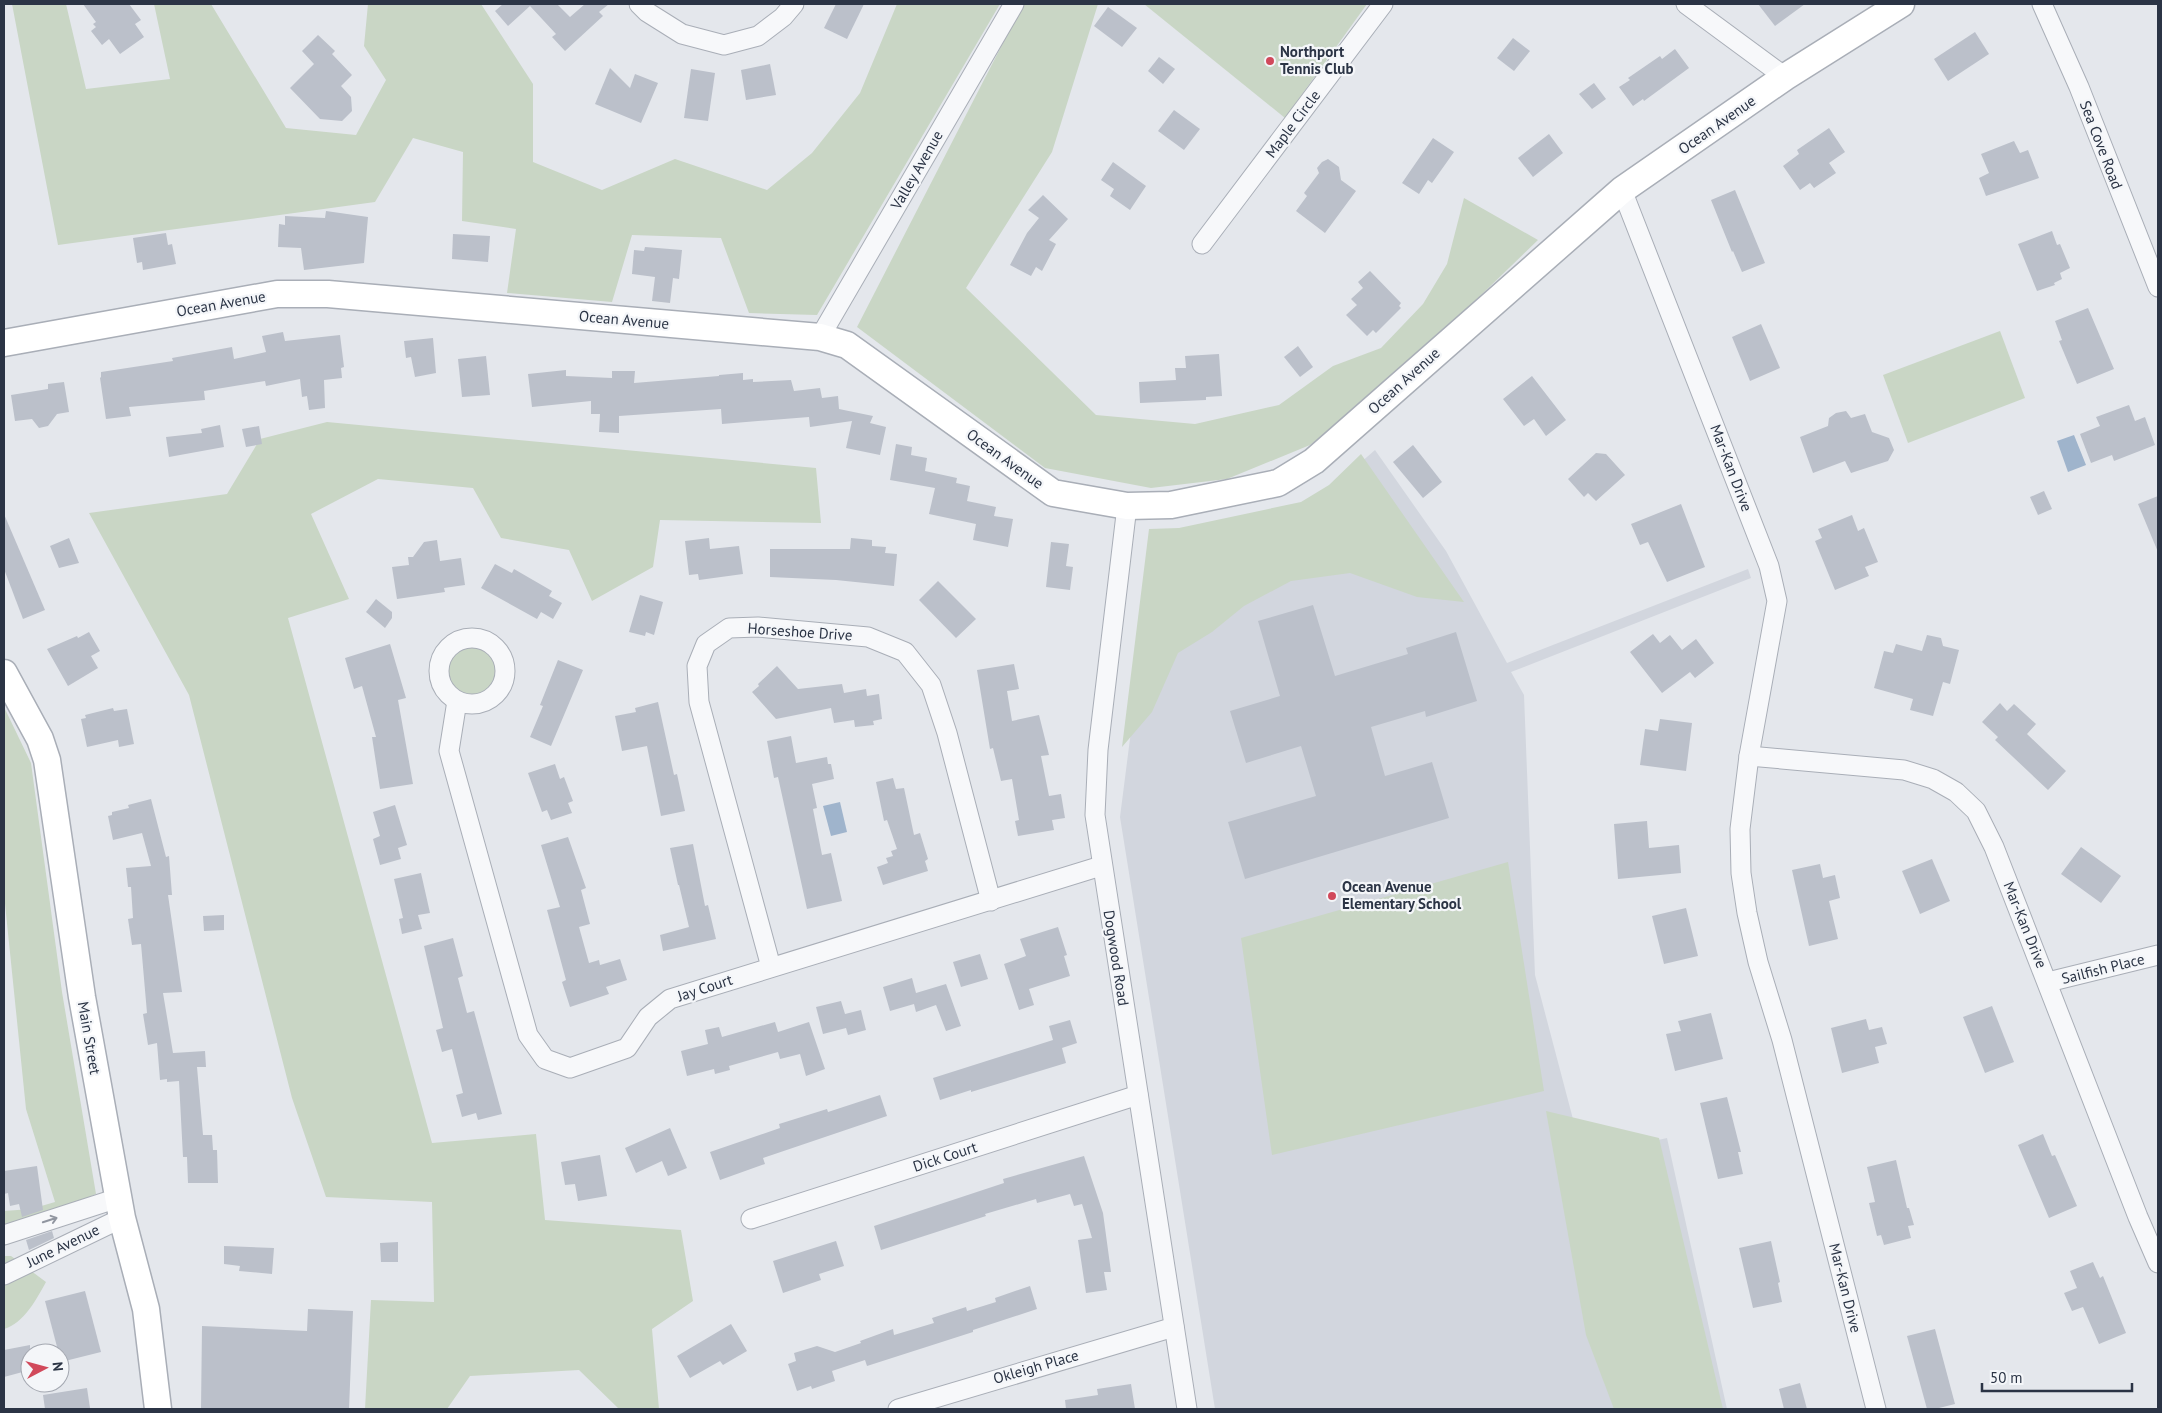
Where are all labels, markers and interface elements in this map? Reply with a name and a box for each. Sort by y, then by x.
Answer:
place label: Northport Tennis Club [1280,42,1353,78]
marker: Northport Tennis Club [1264,55,1276,67]
street label: Maple Circle [1261,86,1324,161]
street label: Ocean Avenue [1674,91,1759,158]
street label: Sea Cove Road [2076,98,2127,192]
street label: Valley Avenue [886,127,947,214]
street label: Ocean Avenue [175,286,267,321]
street label: Ocean Avenue [578,306,670,333]
street label: Ocean Avenue [1364,343,1444,418]
street label: Mar-Kan Drive [1706,422,1757,514]
street label: Ocean Avenue [963,424,1047,493]
street label: Horseshoe Drive [747,618,853,645]
place label: Ocean Avenue Elementary School [1342,877,1462,913]
street label: Mar-Kan Drive [1999,879,2051,971]
marker: Ocean Avenue Elementary School [1326,890,1338,902]
street label: Dogwood Road [1100,909,1133,1007]
street label: Sailfish Place [2059,949,2146,988]
street label: Jay Court [674,970,735,1006]
street label: Main Street [74,1000,105,1076]
street label: Dick Court [910,1137,979,1176]
one-way arrow [42,1215,57,1224]
street label: June Avenue [22,1220,102,1272]
street label: Mar-Kan Drive [1825,1241,1866,1335]
north arrow [20,1343,70,1393]
street label: Okleigh Place [991,1345,1081,1388]
scale bar [1982,1360,2132,1392]
text: N [48,1361,67,1372]
text: 50 m [1990,1368,2023,1387]

